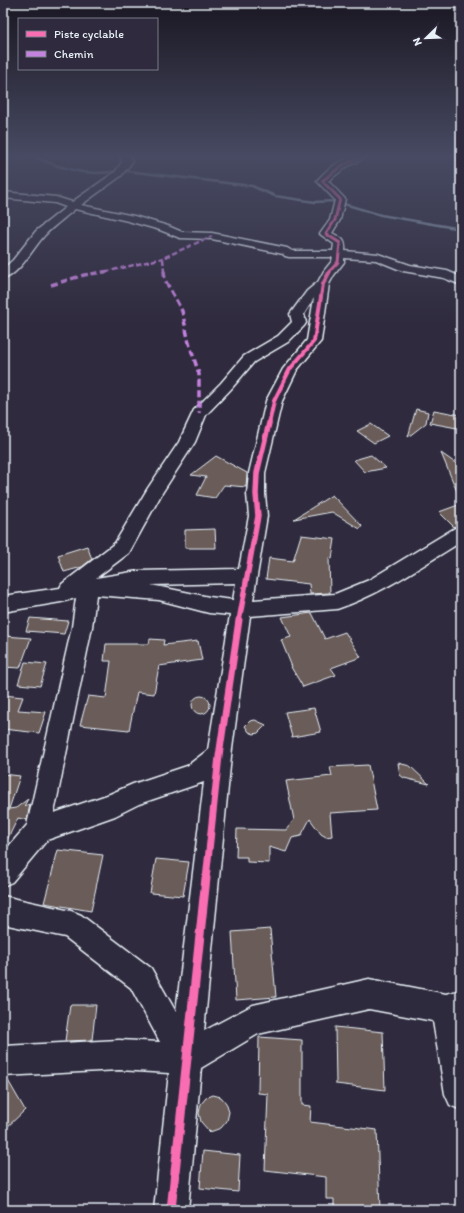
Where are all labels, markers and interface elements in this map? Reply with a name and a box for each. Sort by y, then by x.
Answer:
legend [18,18,158,70]
north arrow [406,18,446,58]
text: Piste cyclable [54,27,124,41]
text: N [410,36,425,48]
text: Chemin [54,47,94,61]

